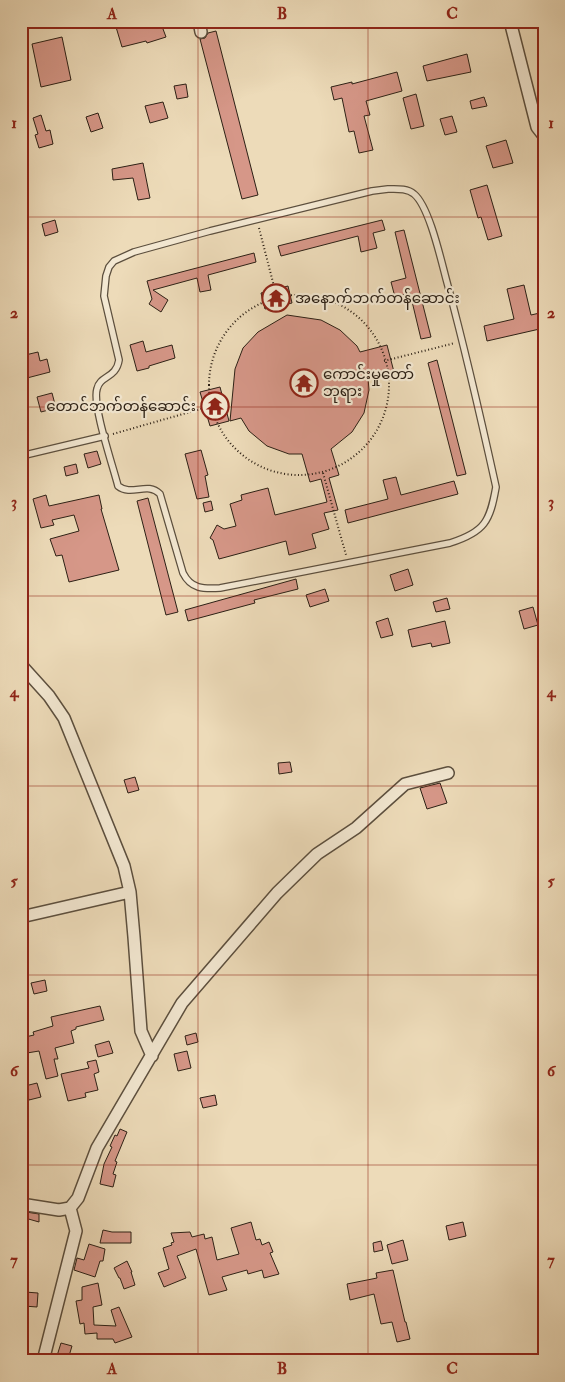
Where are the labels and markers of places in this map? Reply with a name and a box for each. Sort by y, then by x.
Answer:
temple icon: အနောက်ဘက်တန်ဆောင်း [261,283,291,313]
place label: အနောက်ဘက်တန်ဆောင်း [295,288,460,310]
place label: ကောင်းမှုတော် ဘုရား [323,364,414,403]
temple icon: ကောင်းမှုတော် ဘုရား [289,368,319,398]
temple icon: တောင်ဘက်တန်ဆောင်း [200,391,230,421]
place label: တောင်ဘက်တန်ဆောင်း [46,396,196,418]

